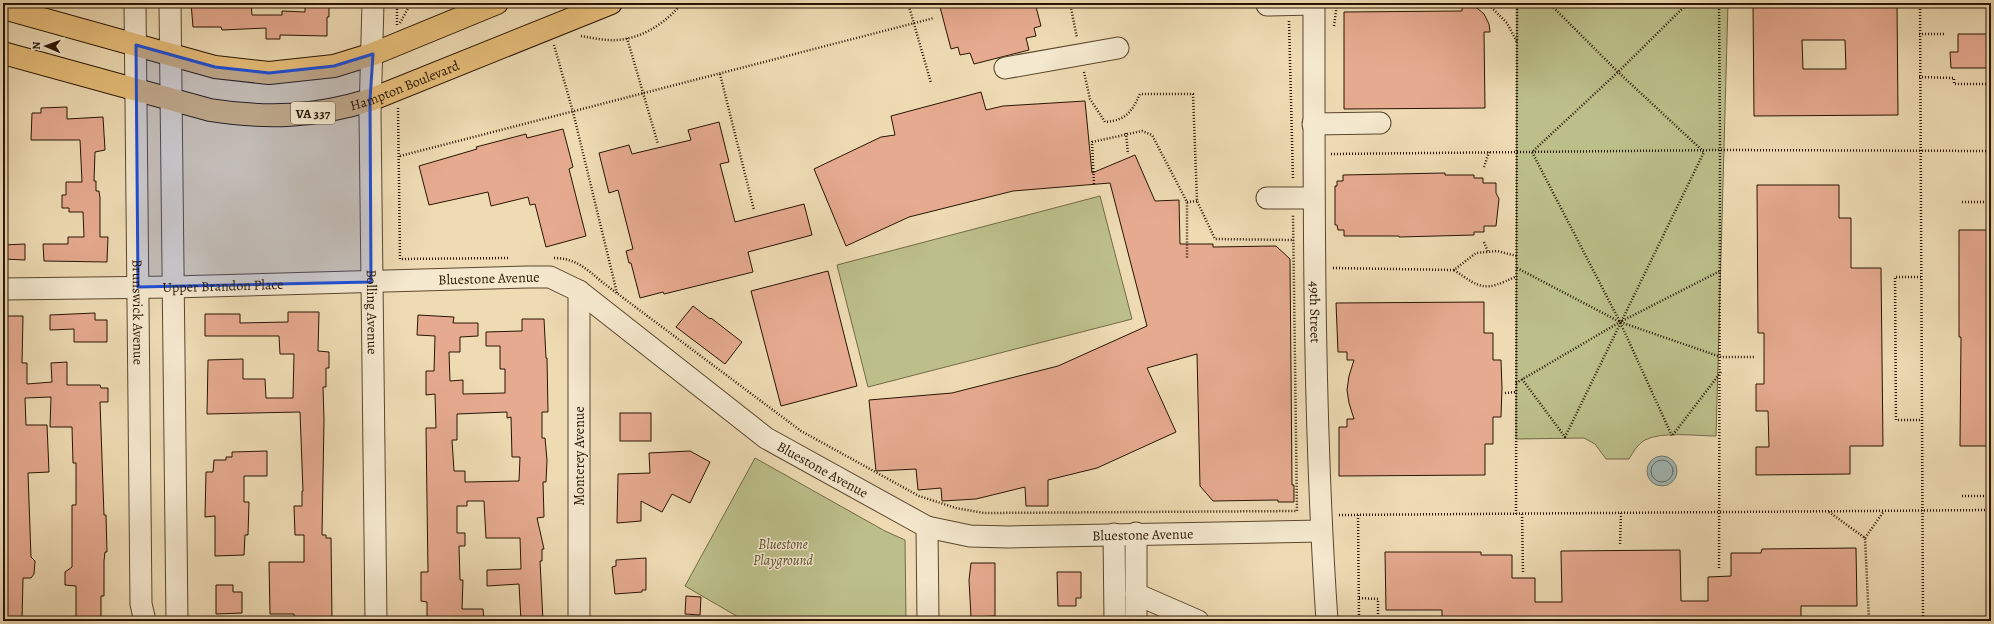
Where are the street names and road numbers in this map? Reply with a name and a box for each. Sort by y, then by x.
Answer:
street label: Hampton Boulevard [348,55,462,115]
road number: VA 337 [291,102,335,124]
street label: Brunswick Avenue [128,259,148,365]
street label: Bluestone Avenue [438,268,540,289]
street label: Bolling Avenue [362,269,382,355]
street label: Upper Brandon Place [162,274,284,297]
street label: 49th Street [1305,281,1325,344]
street label: Monterey Avenue [570,406,589,506]
street label: Bluestone Avenue [774,437,872,502]
street label: Bluestone Avenue [1092,524,1194,545]

